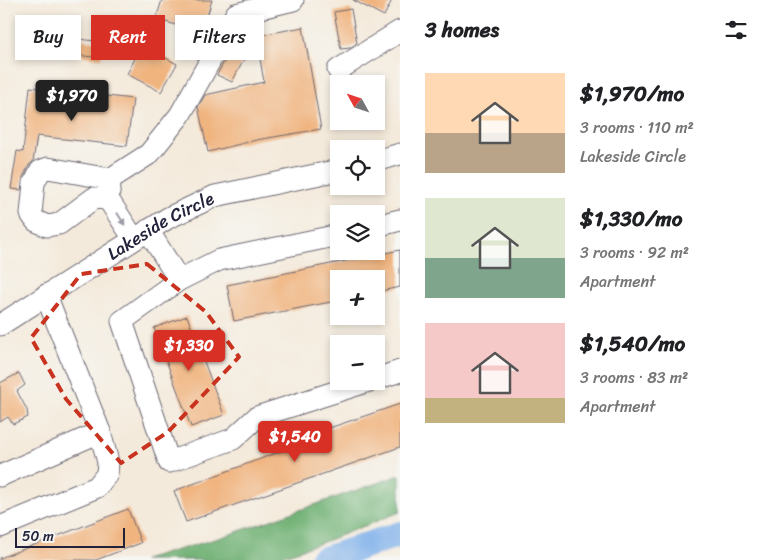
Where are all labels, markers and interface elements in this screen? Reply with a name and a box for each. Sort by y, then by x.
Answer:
text: 3 homes [425,11,499,49]
chip: Buy [15,15,81,60]
chip: Rent [91,15,165,60]
chip: Filters [175,15,264,60]
icon: filters [722,16,750,44]
north arrow [330,75,385,130]
map controls [330,75,385,390]
text: $1,970/mo [580,75,684,113]
pin: $1,970 [31,80,113,122]
text: $1,970 [46,81,98,110]
icon: home [465,93,525,153]
text: 3 rooms · 110 m² [580,113,694,142]
button: locate [330,140,385,195]
text: Lakeside Circle [580,142,686,171]
street label: Lakeside Circle [101,182,220,269]
text: $1,330/mo [580,200,682,238]
button: layers [330,205,385,260]
one-way arrow [117,213,126,226]
icon: home [465,218,525,278]
text: 3 rooms · 92 m² [580,238,689,267]
text: Apartment [580,267,656,296]
button: + [330,270,385,325]
text: $1,540/mo [580,325,685,363]
pin: $1,330 [148,330,230,372]
text: $1,330 [164,331,214,360]
button: − [330,335,385,390]
icon: home [465,343,525,403]
text: 3 rooms · 83 m² [580,363,688,392]
text: Apartment [580,392,656,421]
pin: $1,540 [254,420,336,463]
text: $1,540 [269,422,321,451]
text: 50 m [22,524,54,549]
scale bar [15,525,125,548]

